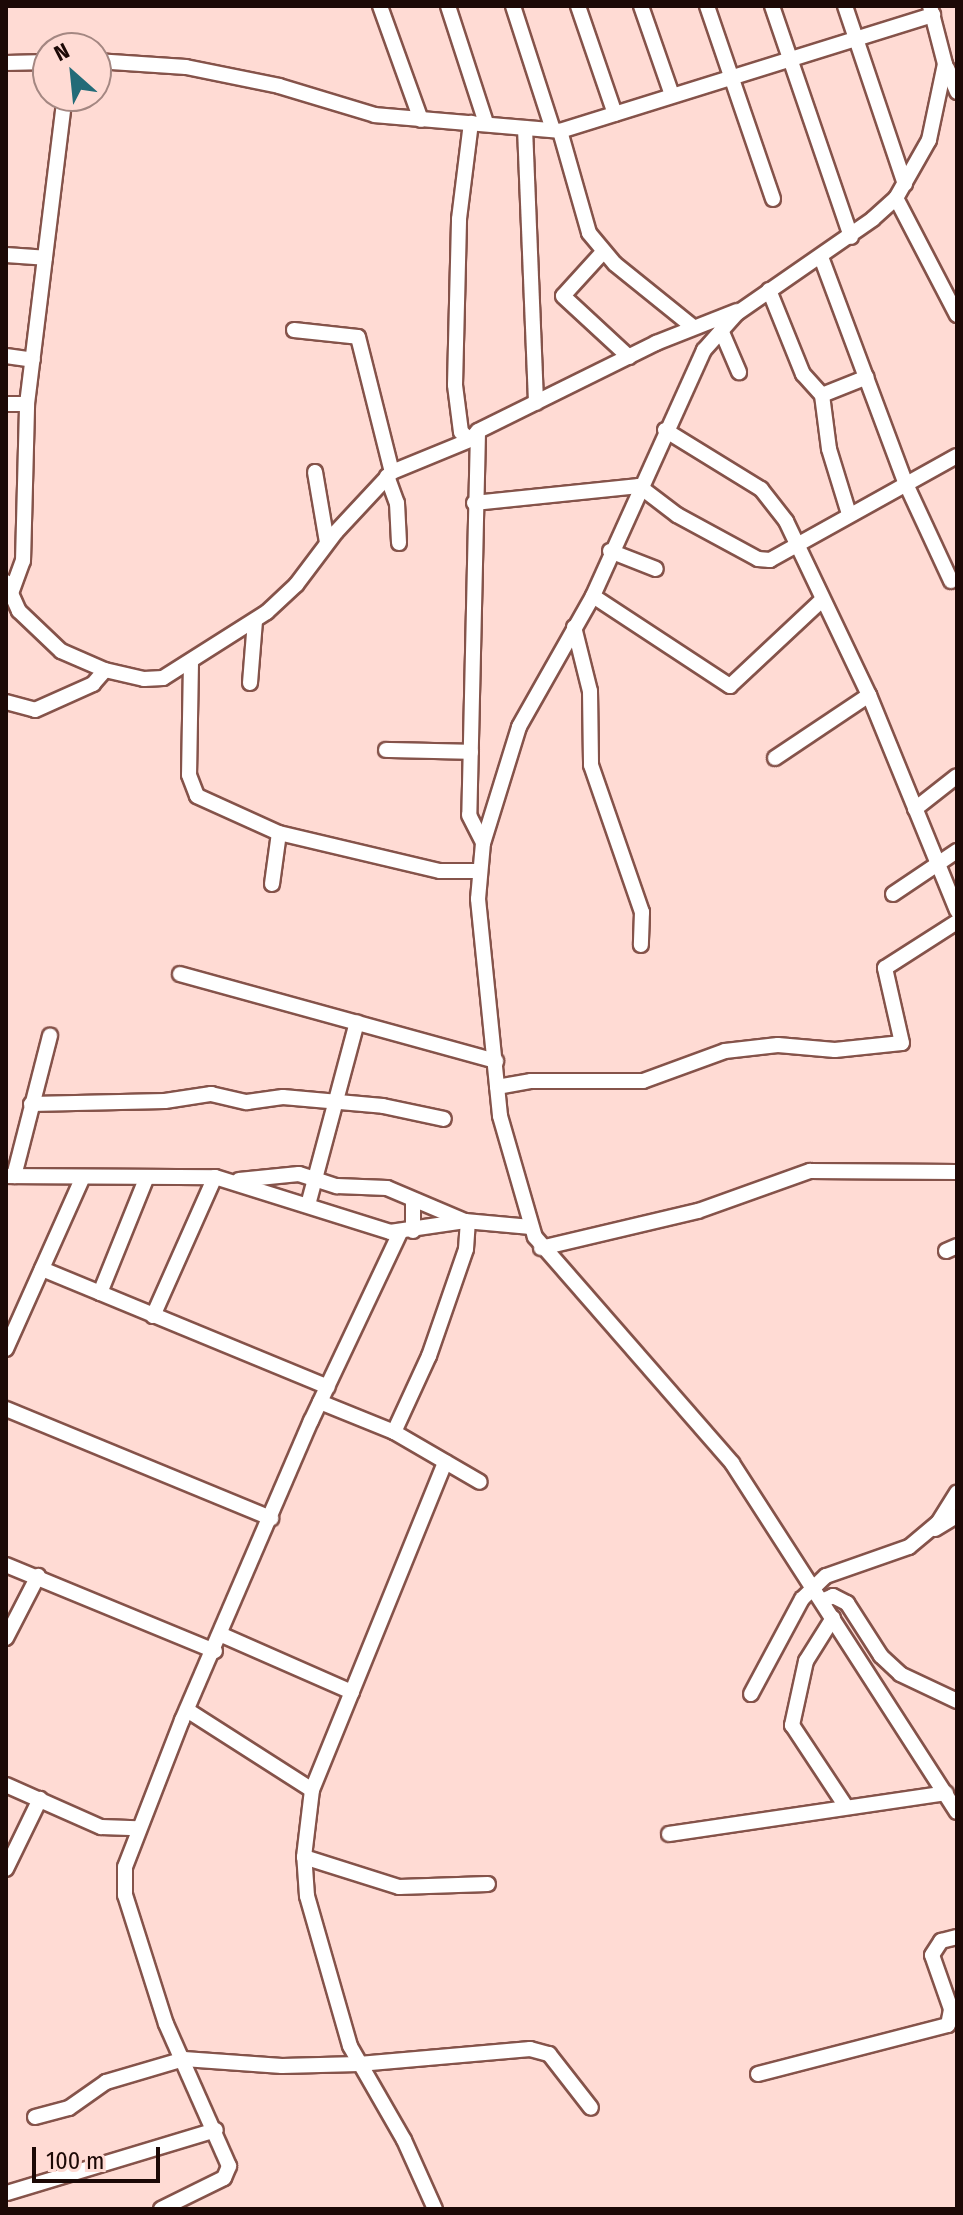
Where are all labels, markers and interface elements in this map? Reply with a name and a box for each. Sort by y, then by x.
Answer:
north arrow [32,32,112,112]
text: N [50,37,74,67]
scale bar [36,2131,164,2181]
text: 100 m [46,2147,104,2175]

